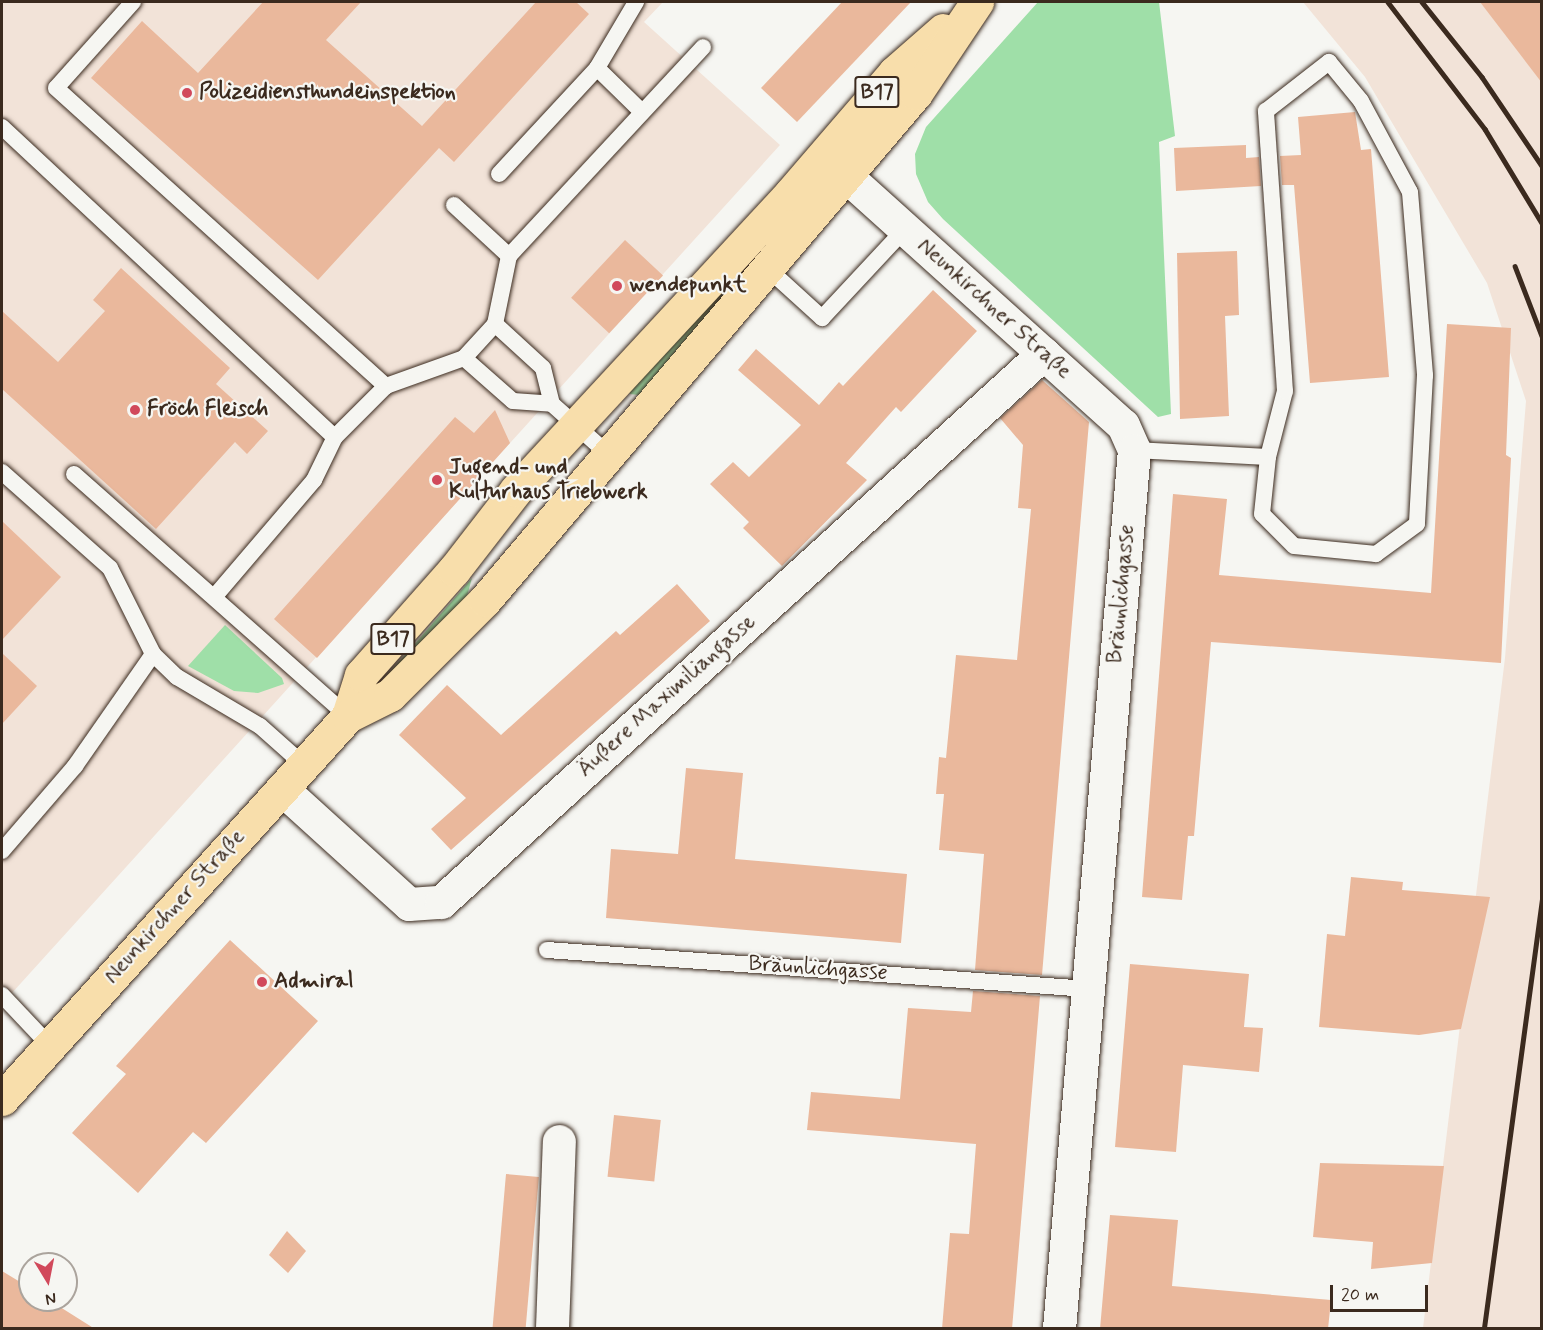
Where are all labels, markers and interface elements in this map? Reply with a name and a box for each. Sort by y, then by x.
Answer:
road number: B17 [853,74,901,110]
place label: Polizeidiensthundeinspektion [199,80,456,106]
marker: Polizeidiensthundeinspektion [180,86,194,100]
street label: Neunkirchner Straße [913,234,1075,384]
place label: wendepunkt [629,273,746,299]
marker: wendepunkt [610,279,624,293]
place label: Fröch Fleisch [147,397,268,423]
marker: Fröch Fleisch [128,403,142,417]
place label: Jugend- und Kulturhaus Triebwerk [449,454,648,506]
marker: Jugend- und Kulturhaus Triebwerk [430,473,444,487]
street label: Bräunlichgasse [1103,523,1141,665]
street label: Äußere Maximiliangasse [572,608,762,784]
road number: B17 [369,621,417,657]
street label: Neunkirchner Straße [100,826,250,988]
street label: Bräunlichgasse [747,951,889,987]
place label: Admiral [274,969,353,995]
marker: Admiral [255,975,269,989]
north arrow [18,1252,78,1312]
scale bar [1333,1273,1430,1311]
text: 20 m [1341,1283,1379,1307]
text: N [44,1287,58,1310]

